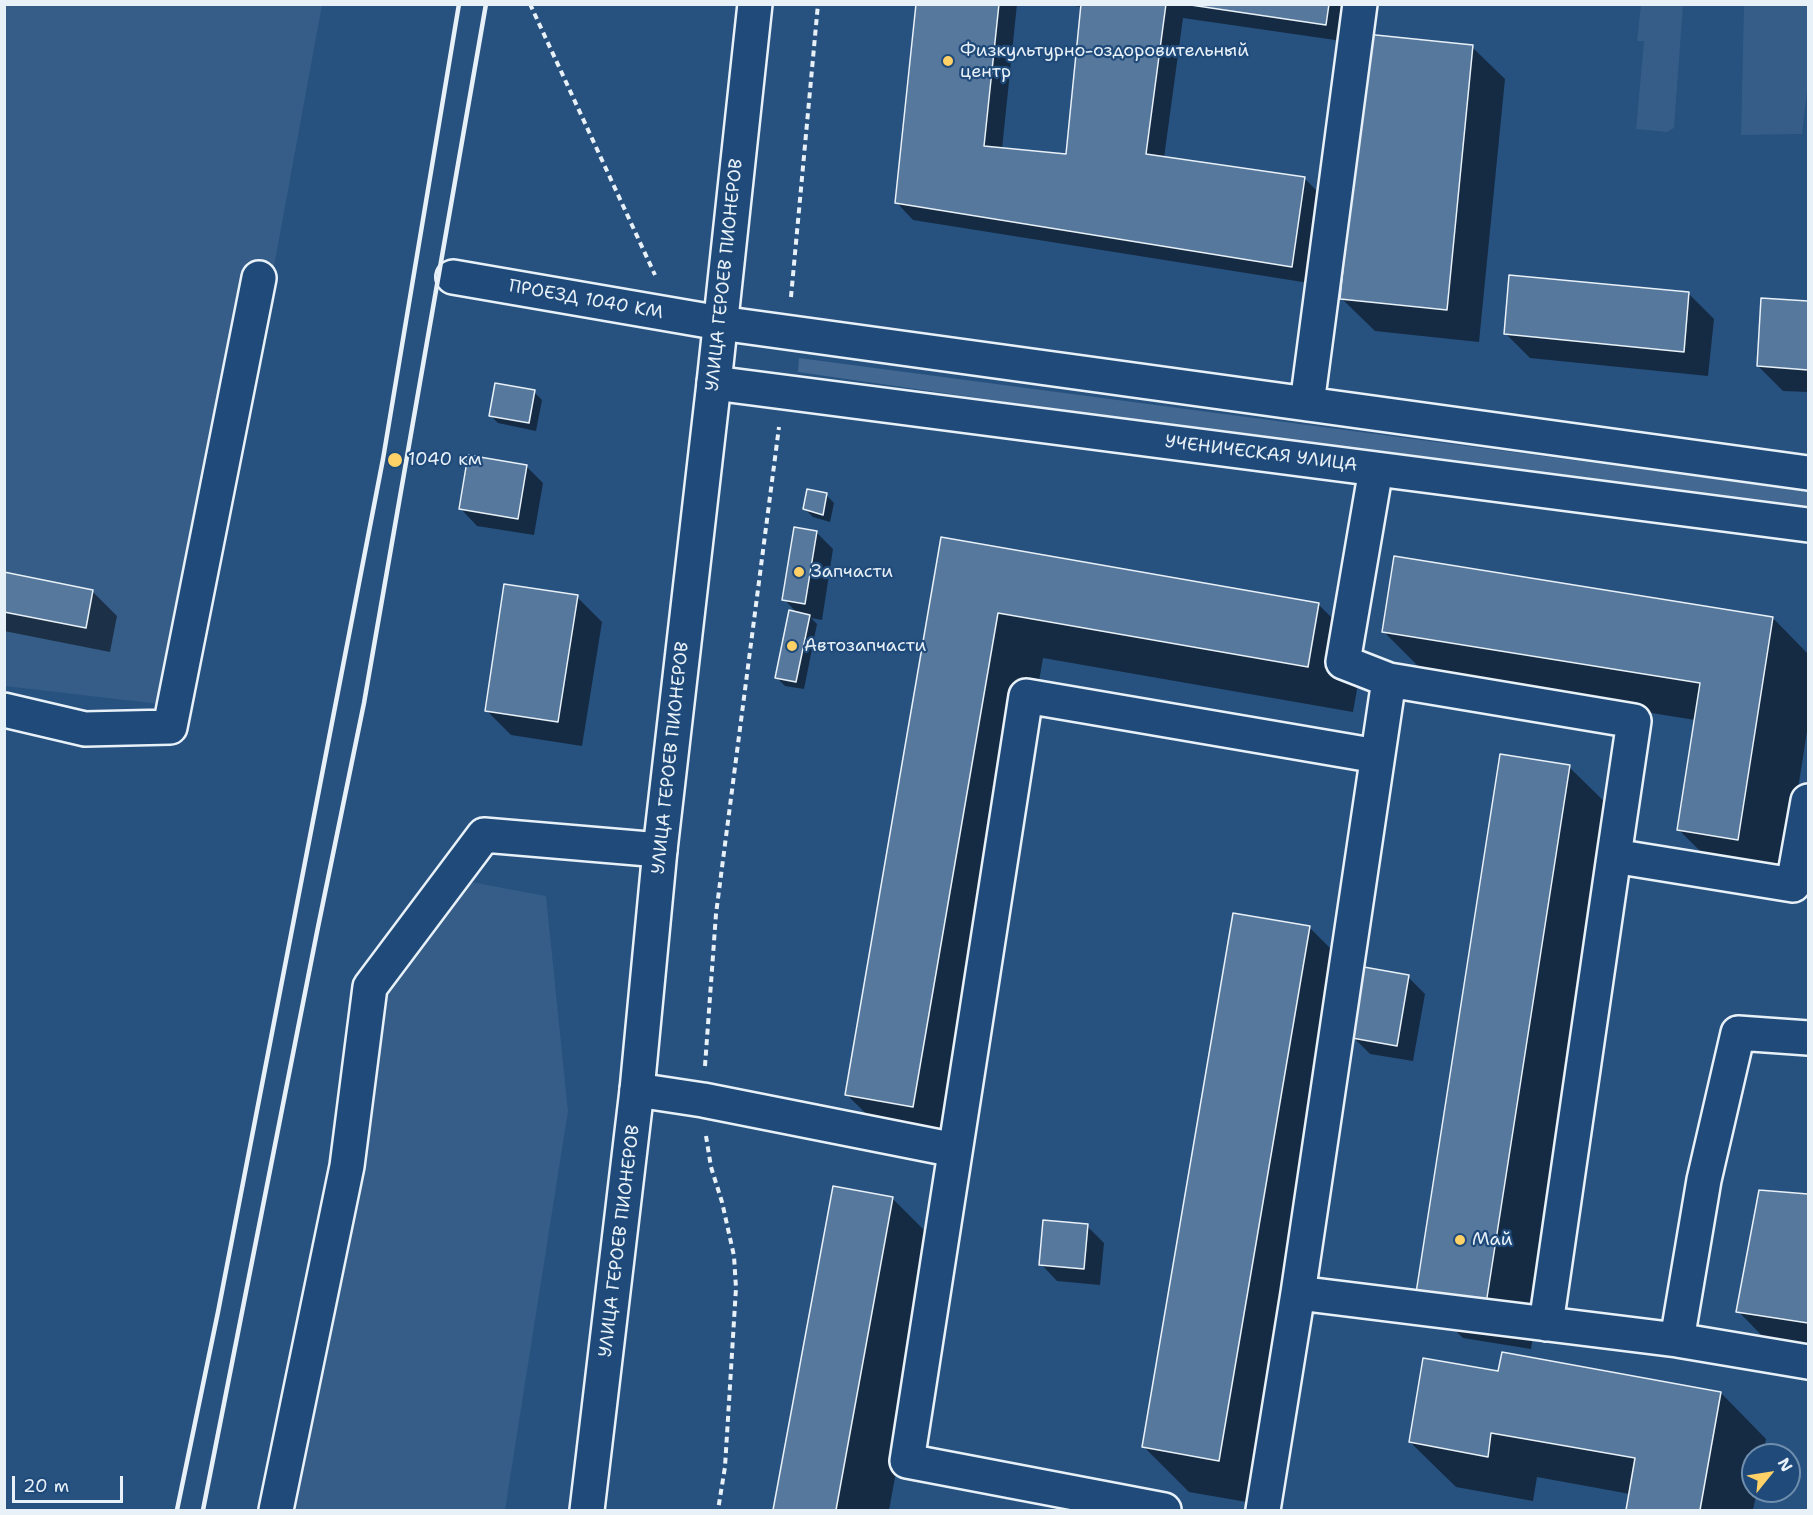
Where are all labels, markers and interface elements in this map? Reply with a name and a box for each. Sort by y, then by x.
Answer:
place label: Физкультурно-оздоровительный центр [960,40,1249,82]
marker: Физкультурно-оздоровительный центр [941,54,955,68]
street label: УЛИЦА ГЕРОЕВ ПИОНЕРОВ [702,158,748,392]
street label: ПРОЕЗД 1040 КМ [507,276,665,324]
street label: УЧЕНИЧЕСКАЯ УЛИЦА [1164,431,1358,477]
place label: 1040 км [408,449,482,471]
marker: 1040 км [386,451,404,469]
place label: Запчасти [811,561,893,583]
marker: Запчасти [792,565,806,579]
place label: Автозапчасти [804,635,926,657]
marker: Автозапчасти [785,639,799,653]
street label: УЛИЦА ГЕРОЕВ ПИОНЕРОВ [648,641,694,875]
street label: УЛИЦА ГЕРОЕВ ПИОНЕРОВ [595,1124,645,1358]
place label: Май [1472,1229,1513,1251]
marker: Май [1453,1233,1467,1247]
north arrow [1741,1443,1801,1503]
text: N [1773,1454,1798,1475]
scale bar [15,1464,126,1502]
text: 20 m [23,1474,69,1498]

